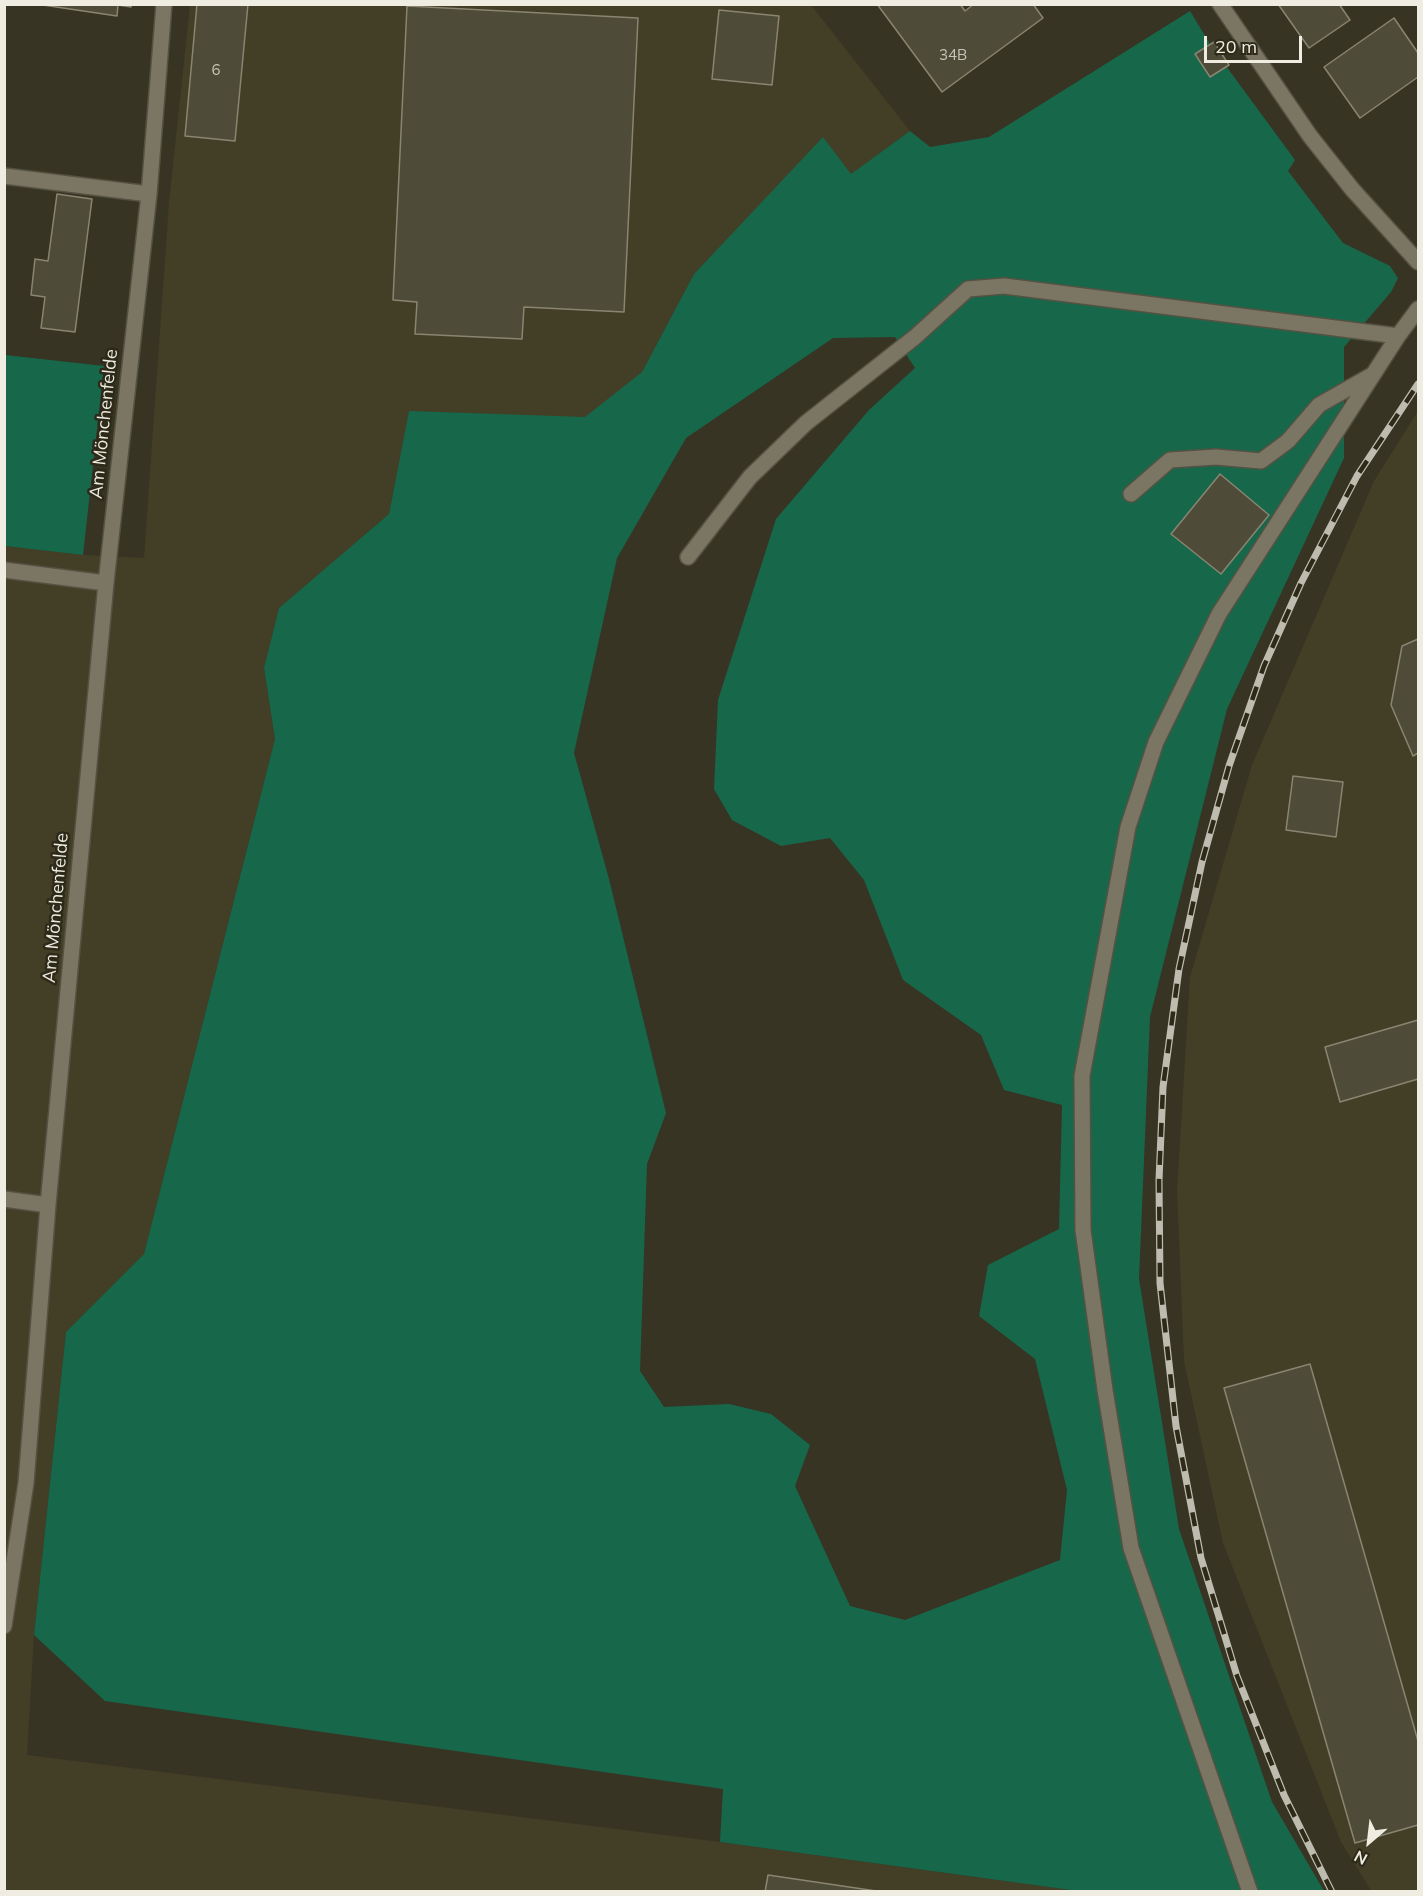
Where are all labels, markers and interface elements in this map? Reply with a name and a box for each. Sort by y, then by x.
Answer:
scale bar [1207,24,1304,62]
text: 20 m [1215,35,1257,58]
house number: 34B [939,46,967,64]
house number: 6 [212,61,220,79]
street label: Am Mönchenfelde [85,348,123,500]
street label: Am Mönchenfelde [39,832,73,984]
north arrow [1339,1812,1399,1872]
text: N [1351,1846,1371,1870]

